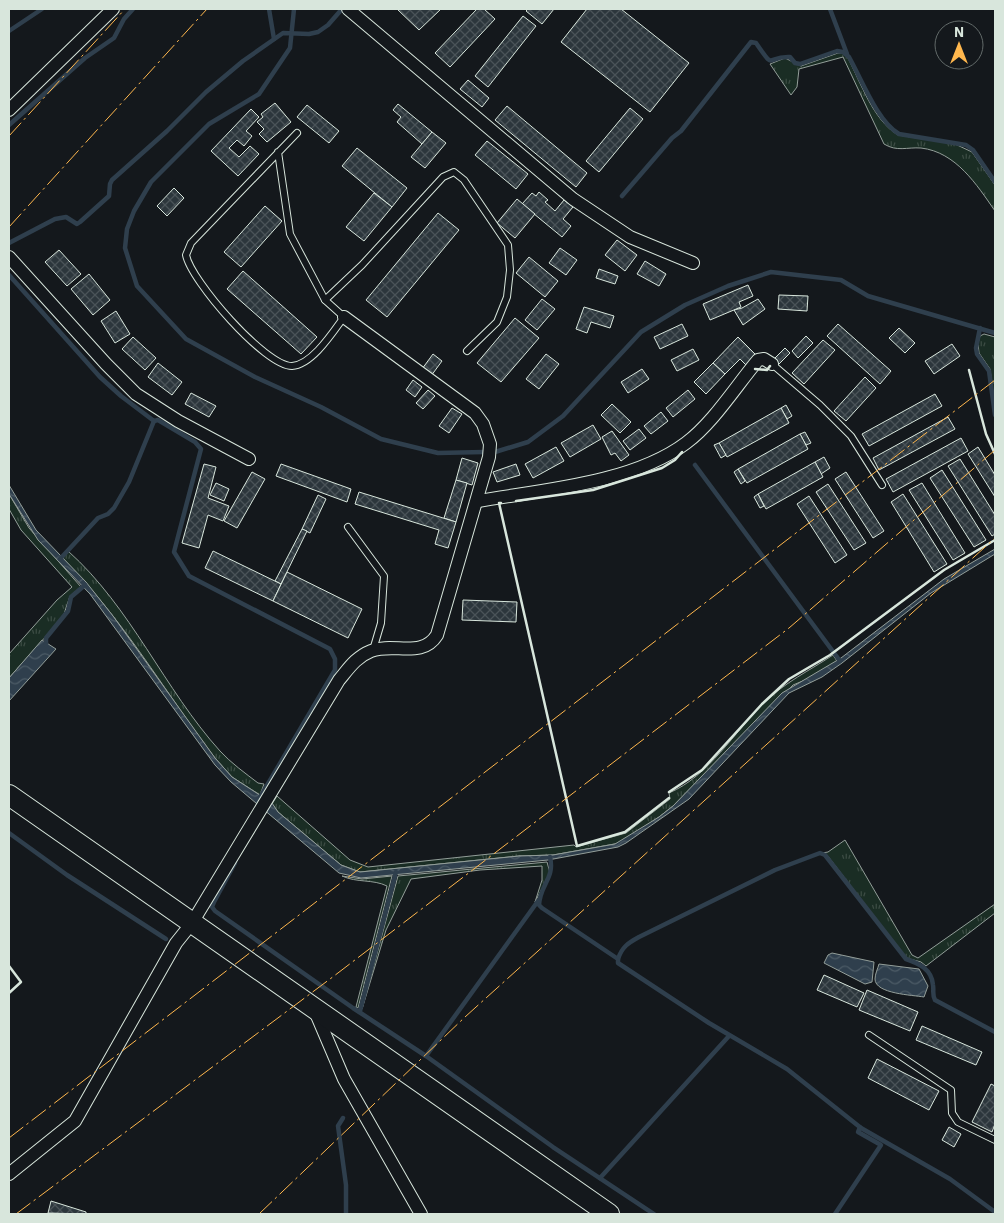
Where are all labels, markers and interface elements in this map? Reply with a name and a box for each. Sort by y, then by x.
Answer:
north arrow [934,20,984,70]
text: N [954,23,964,41]

